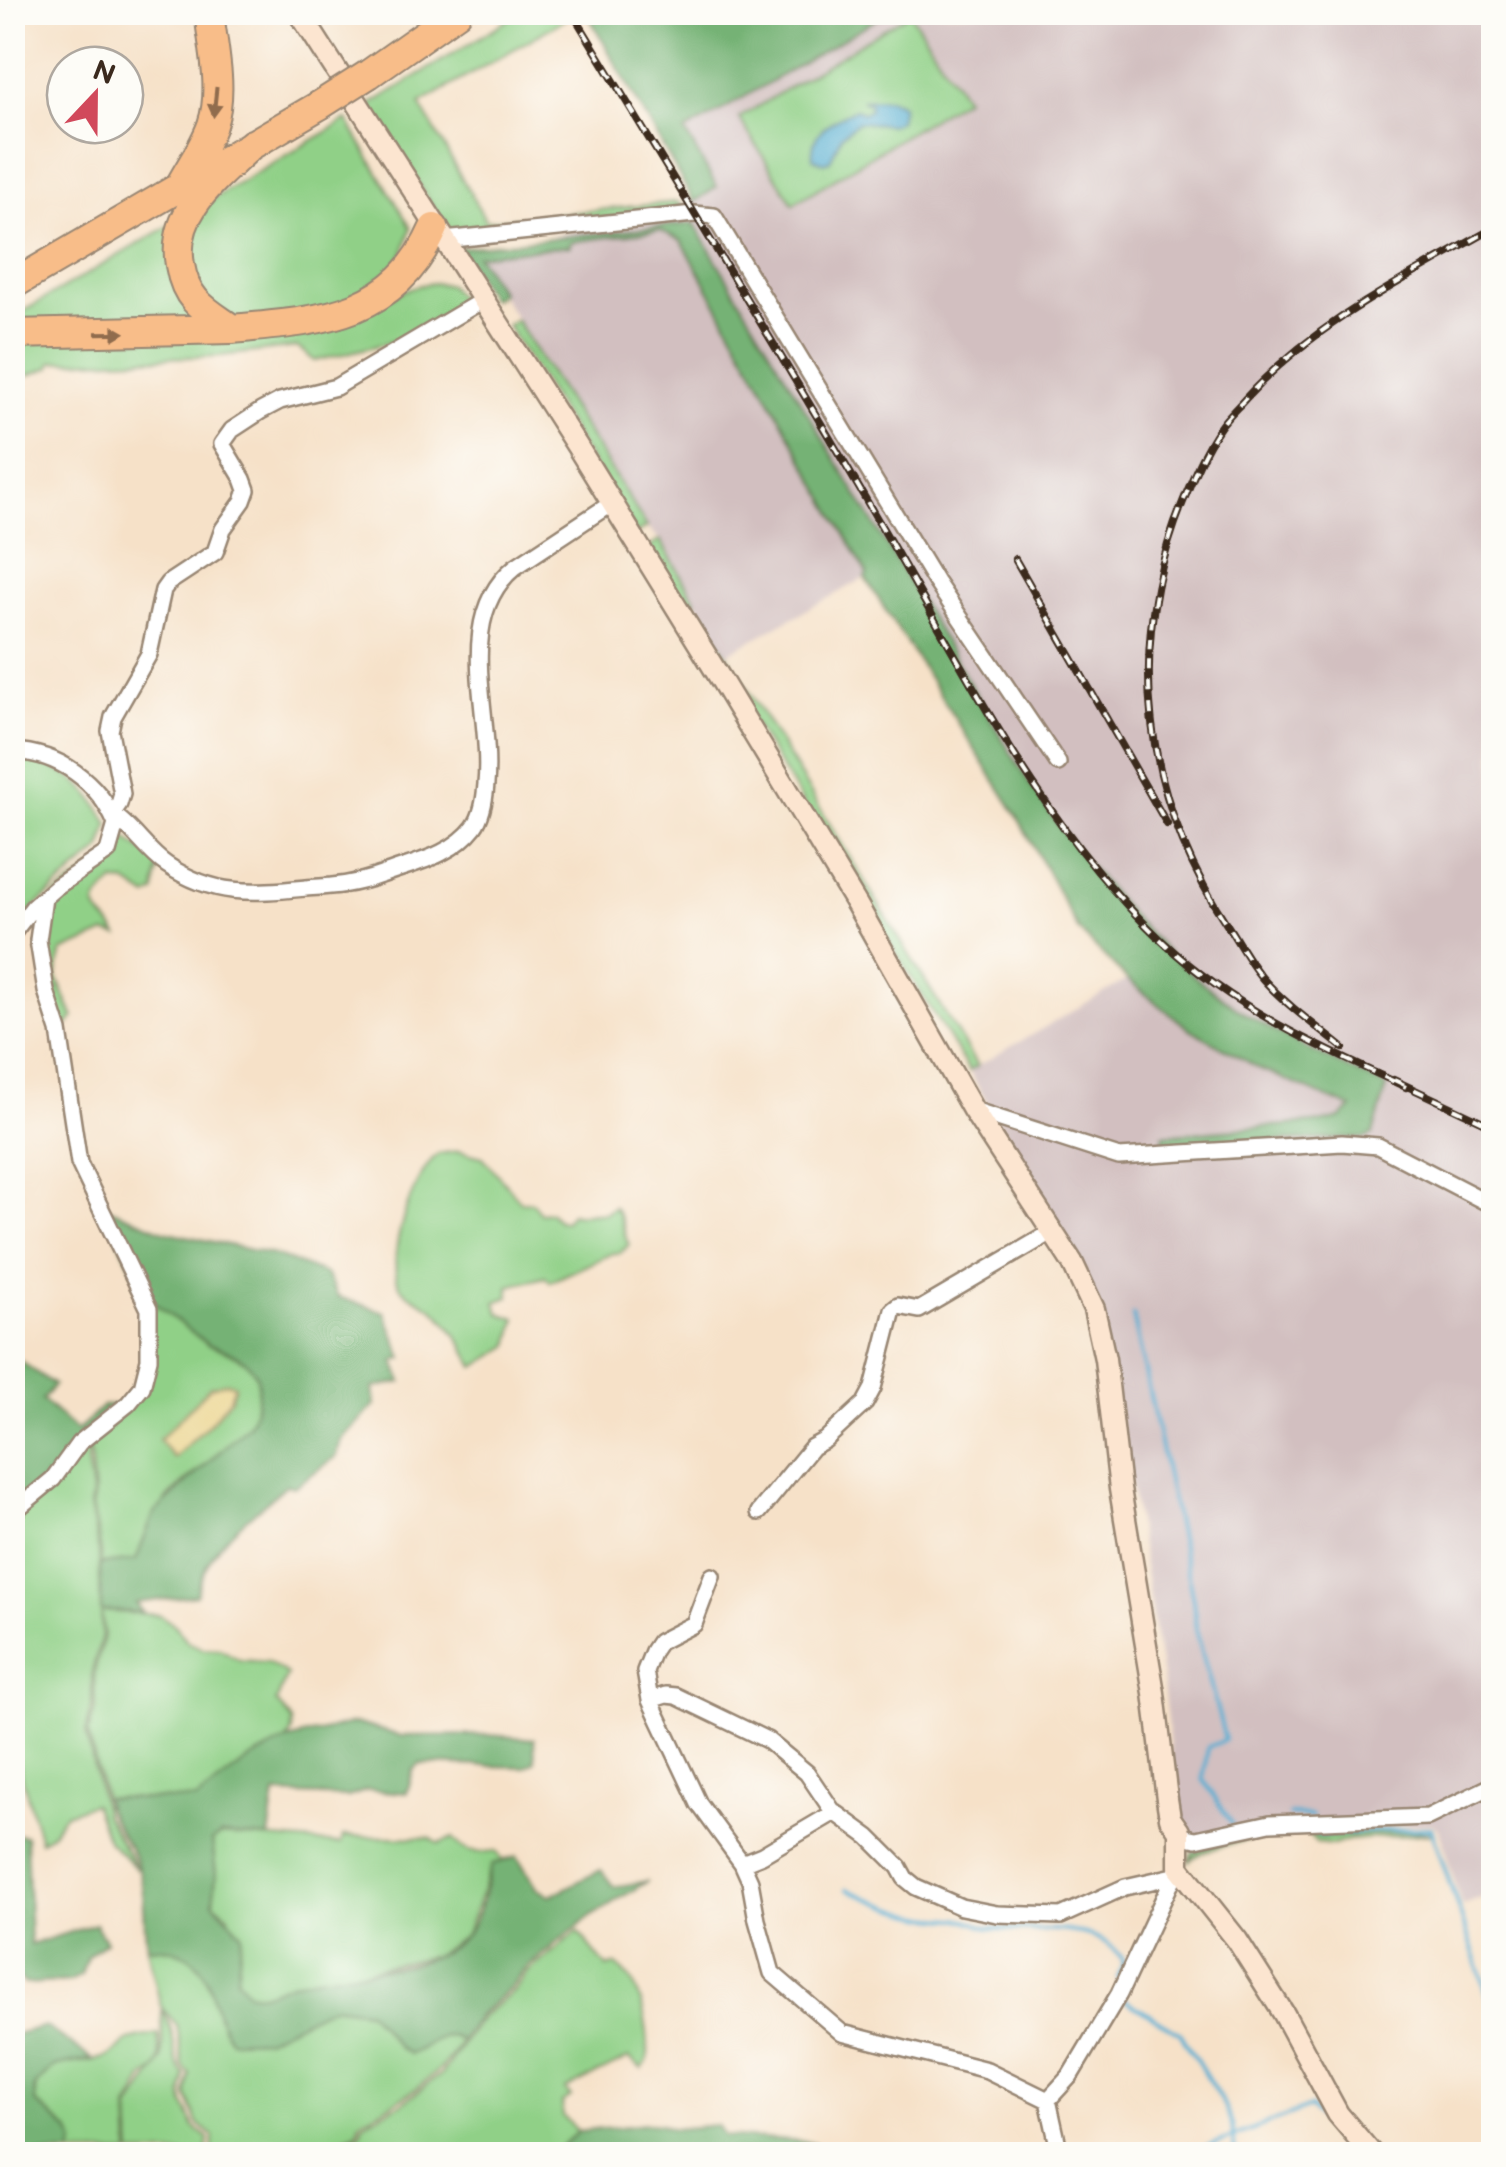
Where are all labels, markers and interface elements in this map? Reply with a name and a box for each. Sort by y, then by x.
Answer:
north arrow [45,45,145,145]
text: N [88,54,120,92]
one-way arrow [207,87,223,118]
one-way arrow [94,324,126,340]

